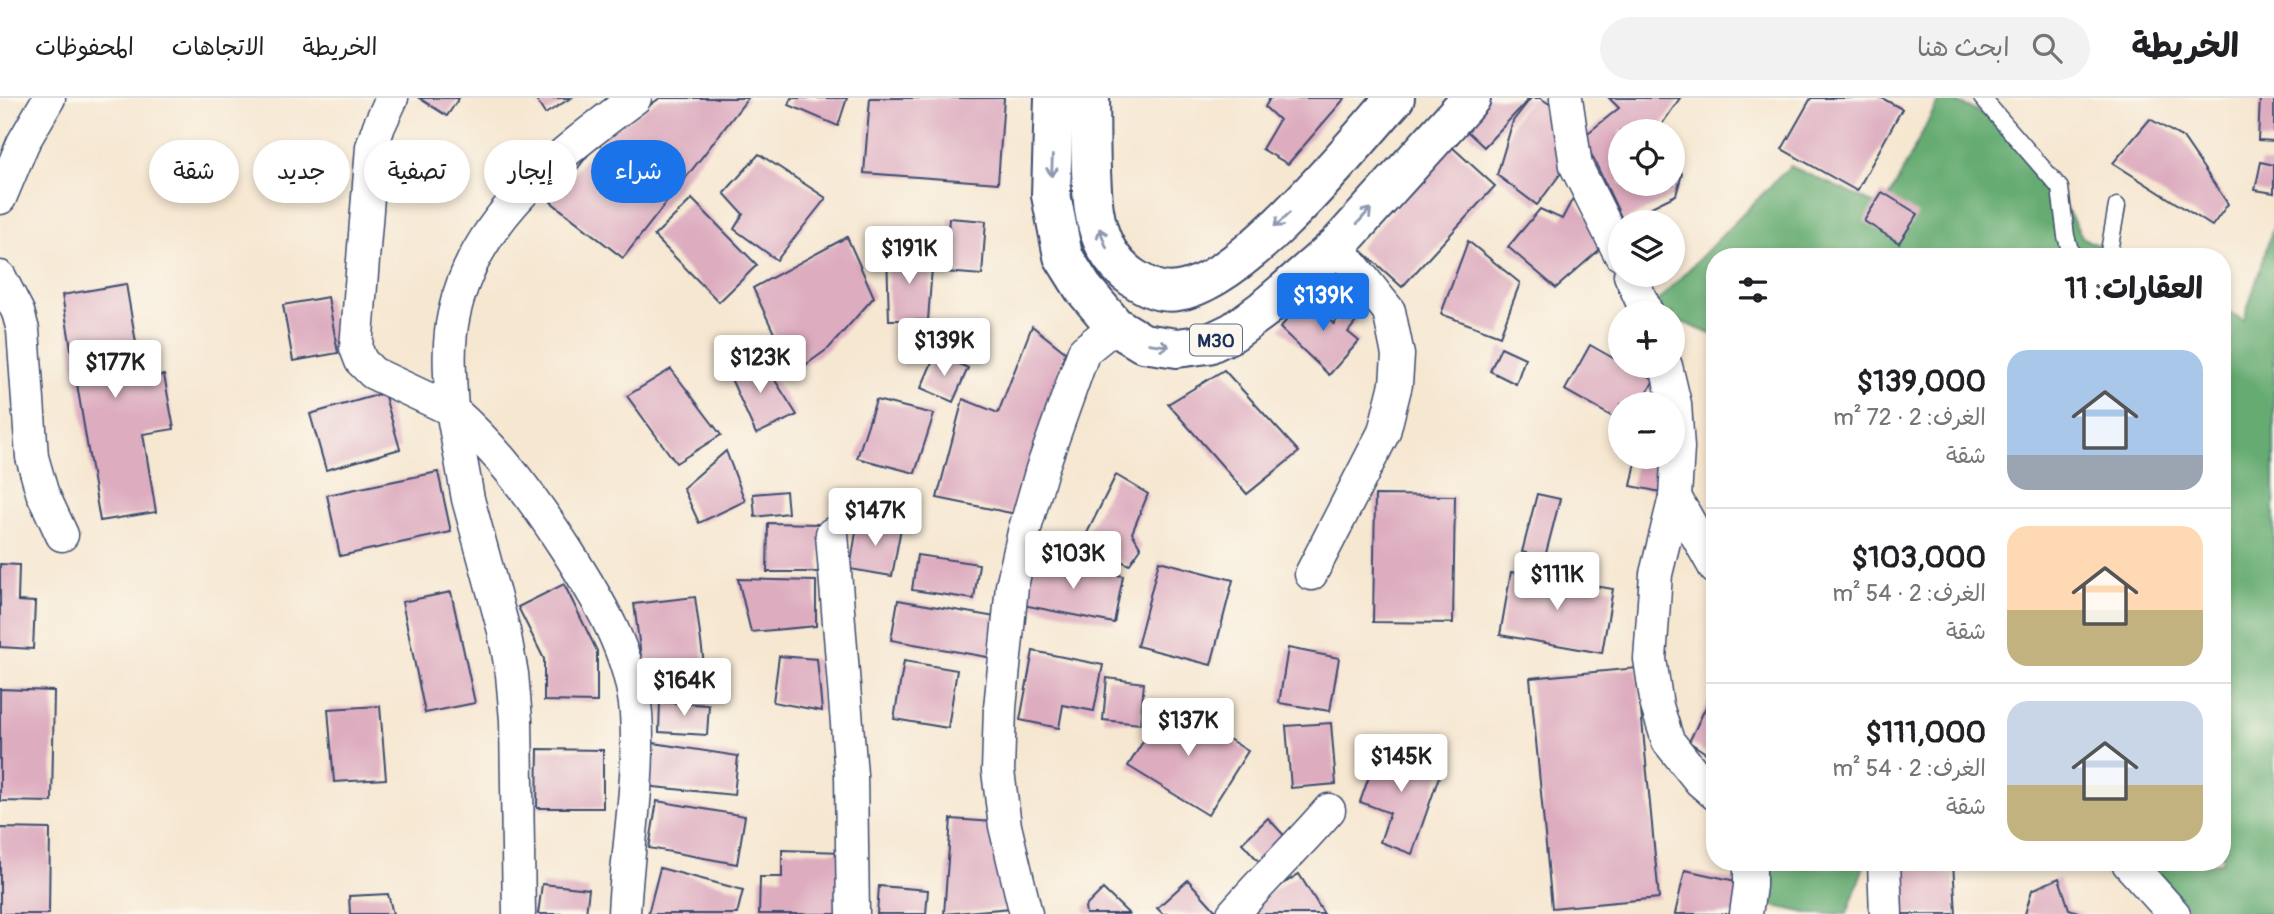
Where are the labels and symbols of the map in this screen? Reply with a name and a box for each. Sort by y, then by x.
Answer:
one-way arrow [1045,154,1059,177]
one-way arrow [1356,207,1372,225]
one-way arrow [1274,212,1291,229]
pin: $191K [860,226,958,286]
one-way arrow [1096,228,1108,250]
pin: $139K [1274,274,1372,333]
pin: $139K [895,318,993,378]
road number: M30 [1190,324,1242,356]
pin: $123K [711,336,809,395]
one-way arrow [1147,339,1170,352]
pin: $177K [66,341,164,400]
pin: $147K [826,489,924,548]
pin: $103K [1024,532,1122,591]
pin: $111K [1508,552,1606,612]
pin: $164K [635,658,733,718]
pin: $137K [1139,698,1237,758]
pin: $145K [1352,734,1450,794]

